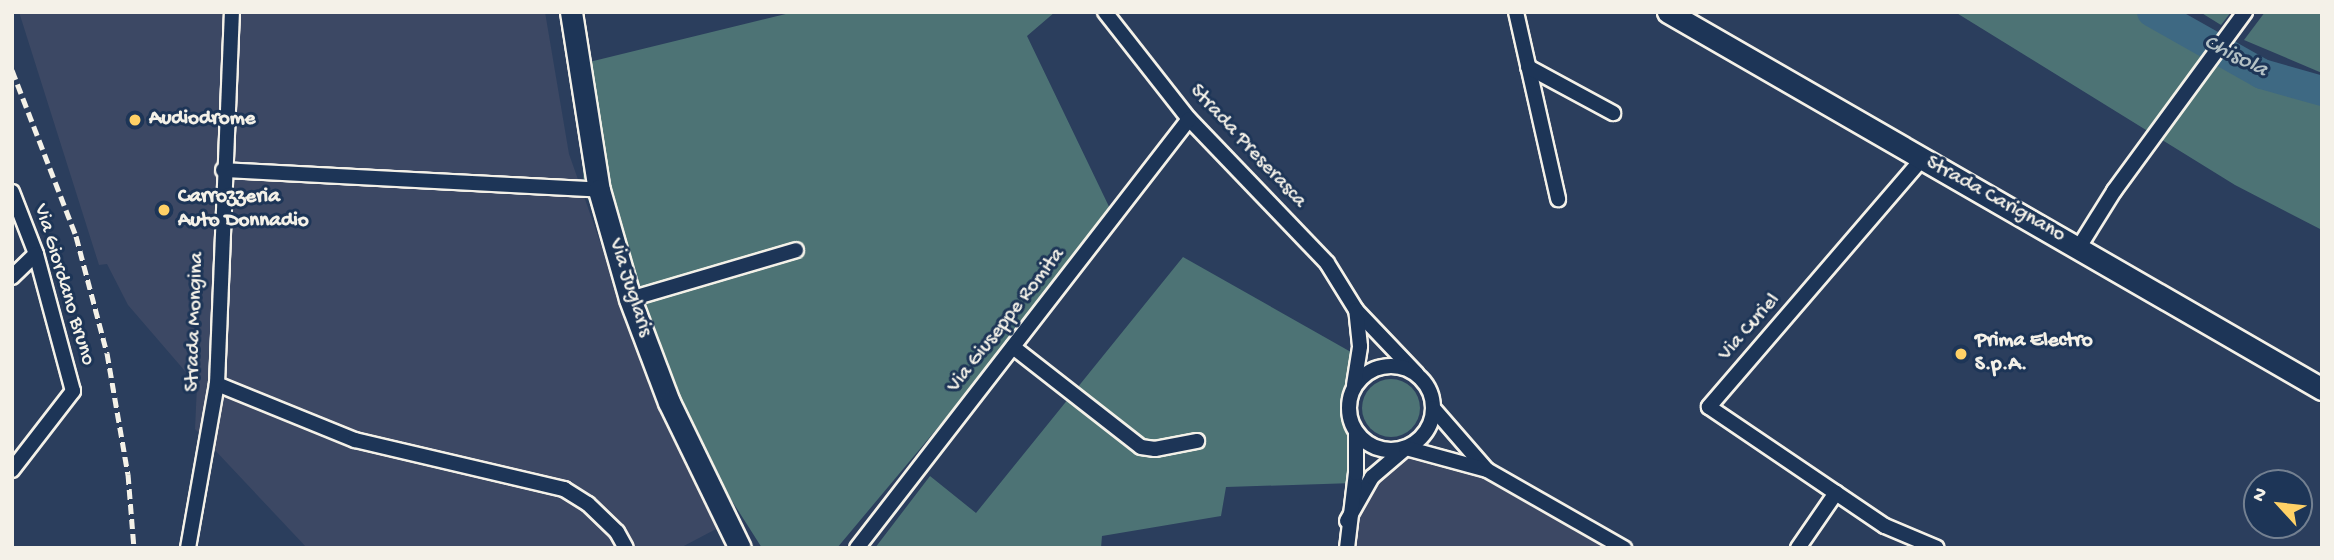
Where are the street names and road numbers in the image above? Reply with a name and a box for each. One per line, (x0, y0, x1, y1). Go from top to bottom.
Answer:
street label: Strada Preserasca (1183, 80, 1311, 214)
street label: Strada Carignano (1921, 151, 2069, 249)
street label: Via Giordano Bruno (26, 201, 100, 369)
street label: Via Juglaris (601, 236, 657, 340)
street label: Via Giuseppe Romita (943, 243, 1071, 399)
street label: Strada Mongina (181, 252, 211, 392)
street label: Via Curiel (1714, 289, 1786, 367)

